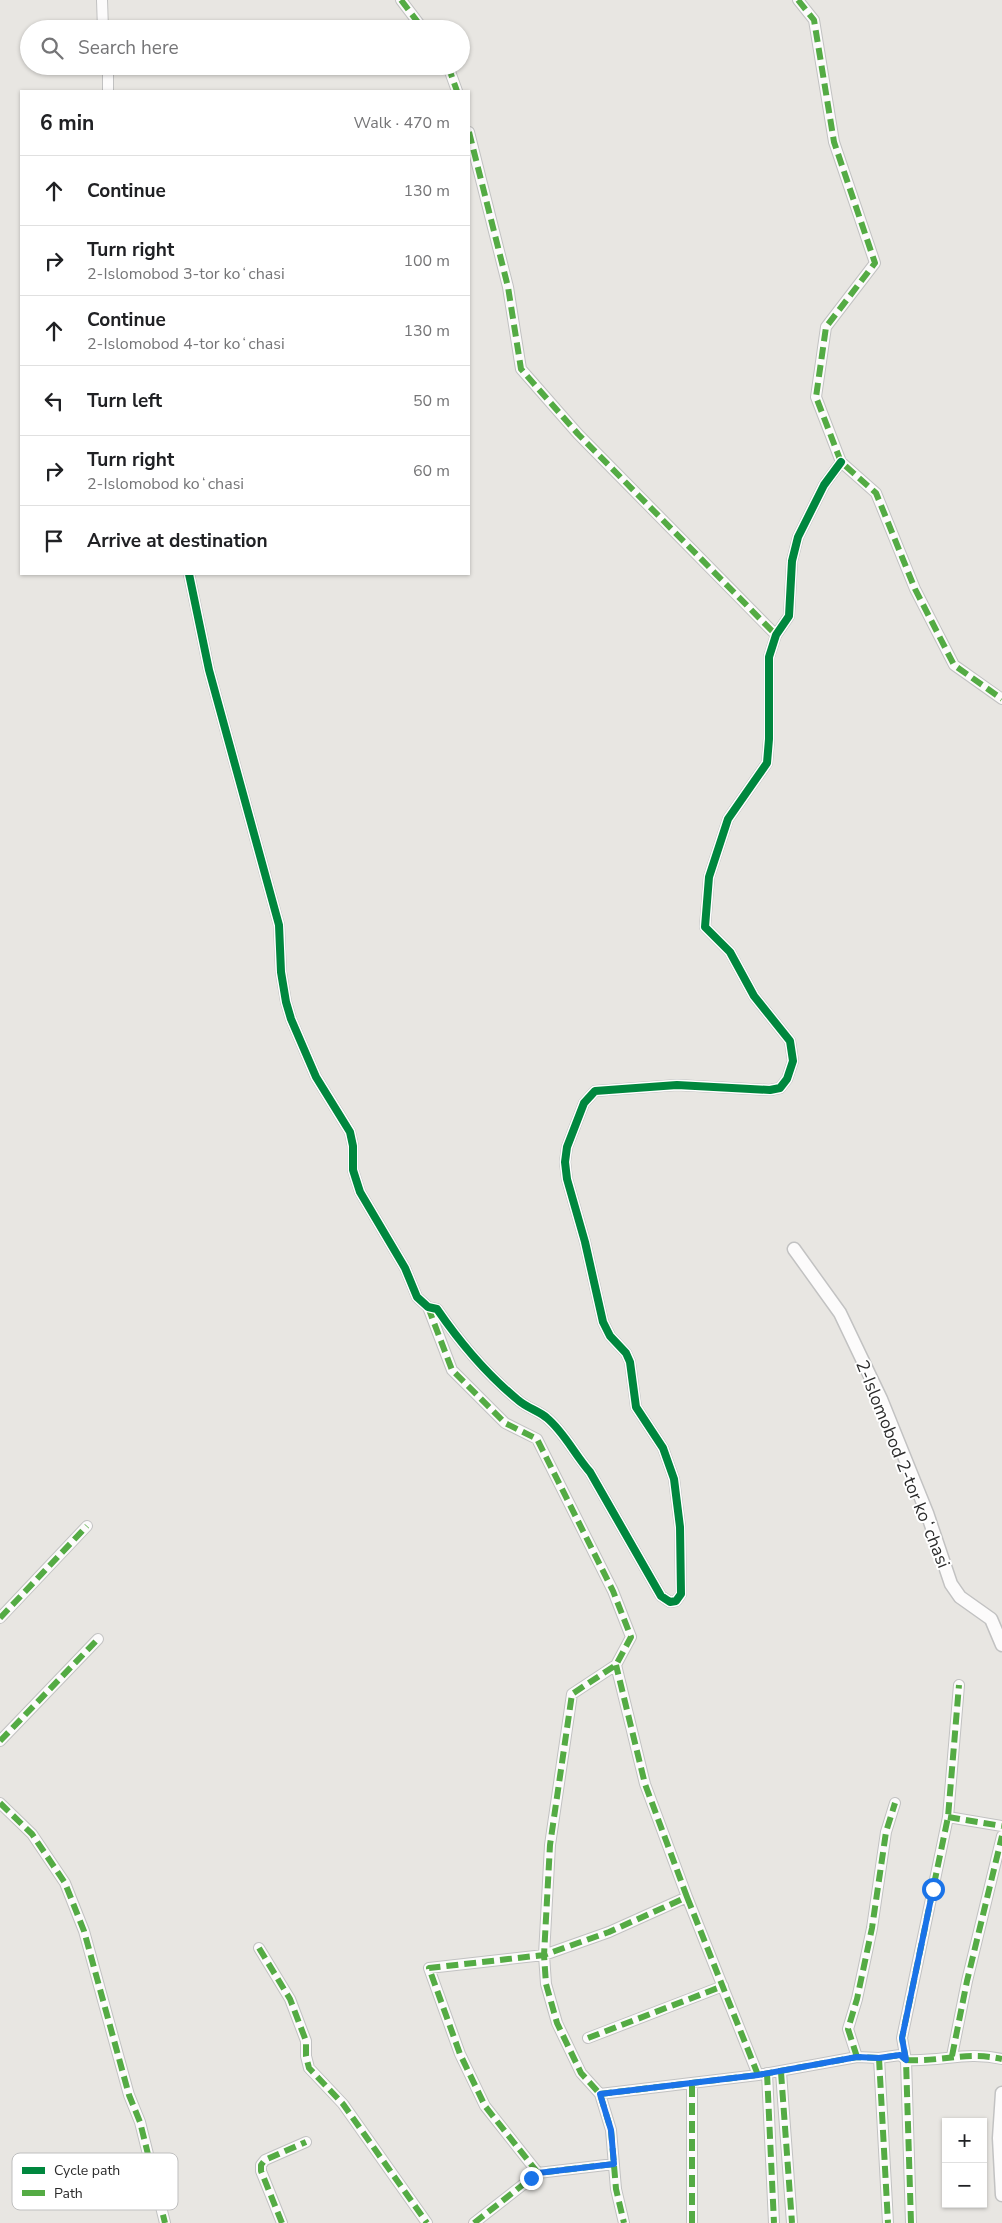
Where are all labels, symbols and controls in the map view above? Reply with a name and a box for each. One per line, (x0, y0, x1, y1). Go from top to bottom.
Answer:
search box (20, 20, 470, 75)
icon: search (38, 34, 66, 62)
text: Search here (78, 35, 179, 61)
text: 6 min (40, 109, 94, 137)
text: Walk · 470 m (354, 112, 450, 134)
icon: ahead (40, 177, 68, 205)
text: Continue (87, 178, 166, 204)
text: 130 m (403, 180, 450, 202)
text: Turn right (87, 237, 174, 263)
icon: right (40, 247, 68, 275)
text: 100 m (403, 250, 450, 272)
text: 2-Islomobod 3-tor koʻchasi (87, 263, 285, 285)
text: Continue (87, 307, 166, 333)
icon: ahead (40, 317, 68, 345)
text: 130 m (403, 320, 450, 342)
text: 2-Islomobod 4-tor koʻchasi (87, 333, 285, 355)
icon: left (40, 387, 68, 415)
text: Turn left (87, 388, 162, 414)
text: 50 m (413, 390, 450, 412)
text: Turn right (87, 447, 174, 473)
icon: right (40, 457, 68, 485)
text: 60 m (413, 460, 450, 482)
text: 2-Islomobod koʻchasi (87, 473, 244, 495)
icon: arrive (40, 527, 68, 555)
text: Arrive at destination (87, 528, 268, 554)
street label: 2-Islomobod 2-tor koʻchasi (850, 1356, 956, 1572)
route start (922, 1878, 945, 1901)
map controls (942, 2118, 987, 2208)
button: + (942, 2118, 987, 2163)
legend (12, 2153, 178, 2210)
text: Cycle path (54, 2161, 120, 2180)
button: − (942, 2163, 987, 2208)
route end (520, 2167, 543, 2190)
text: Path (54, 2184, 83, 2203)

